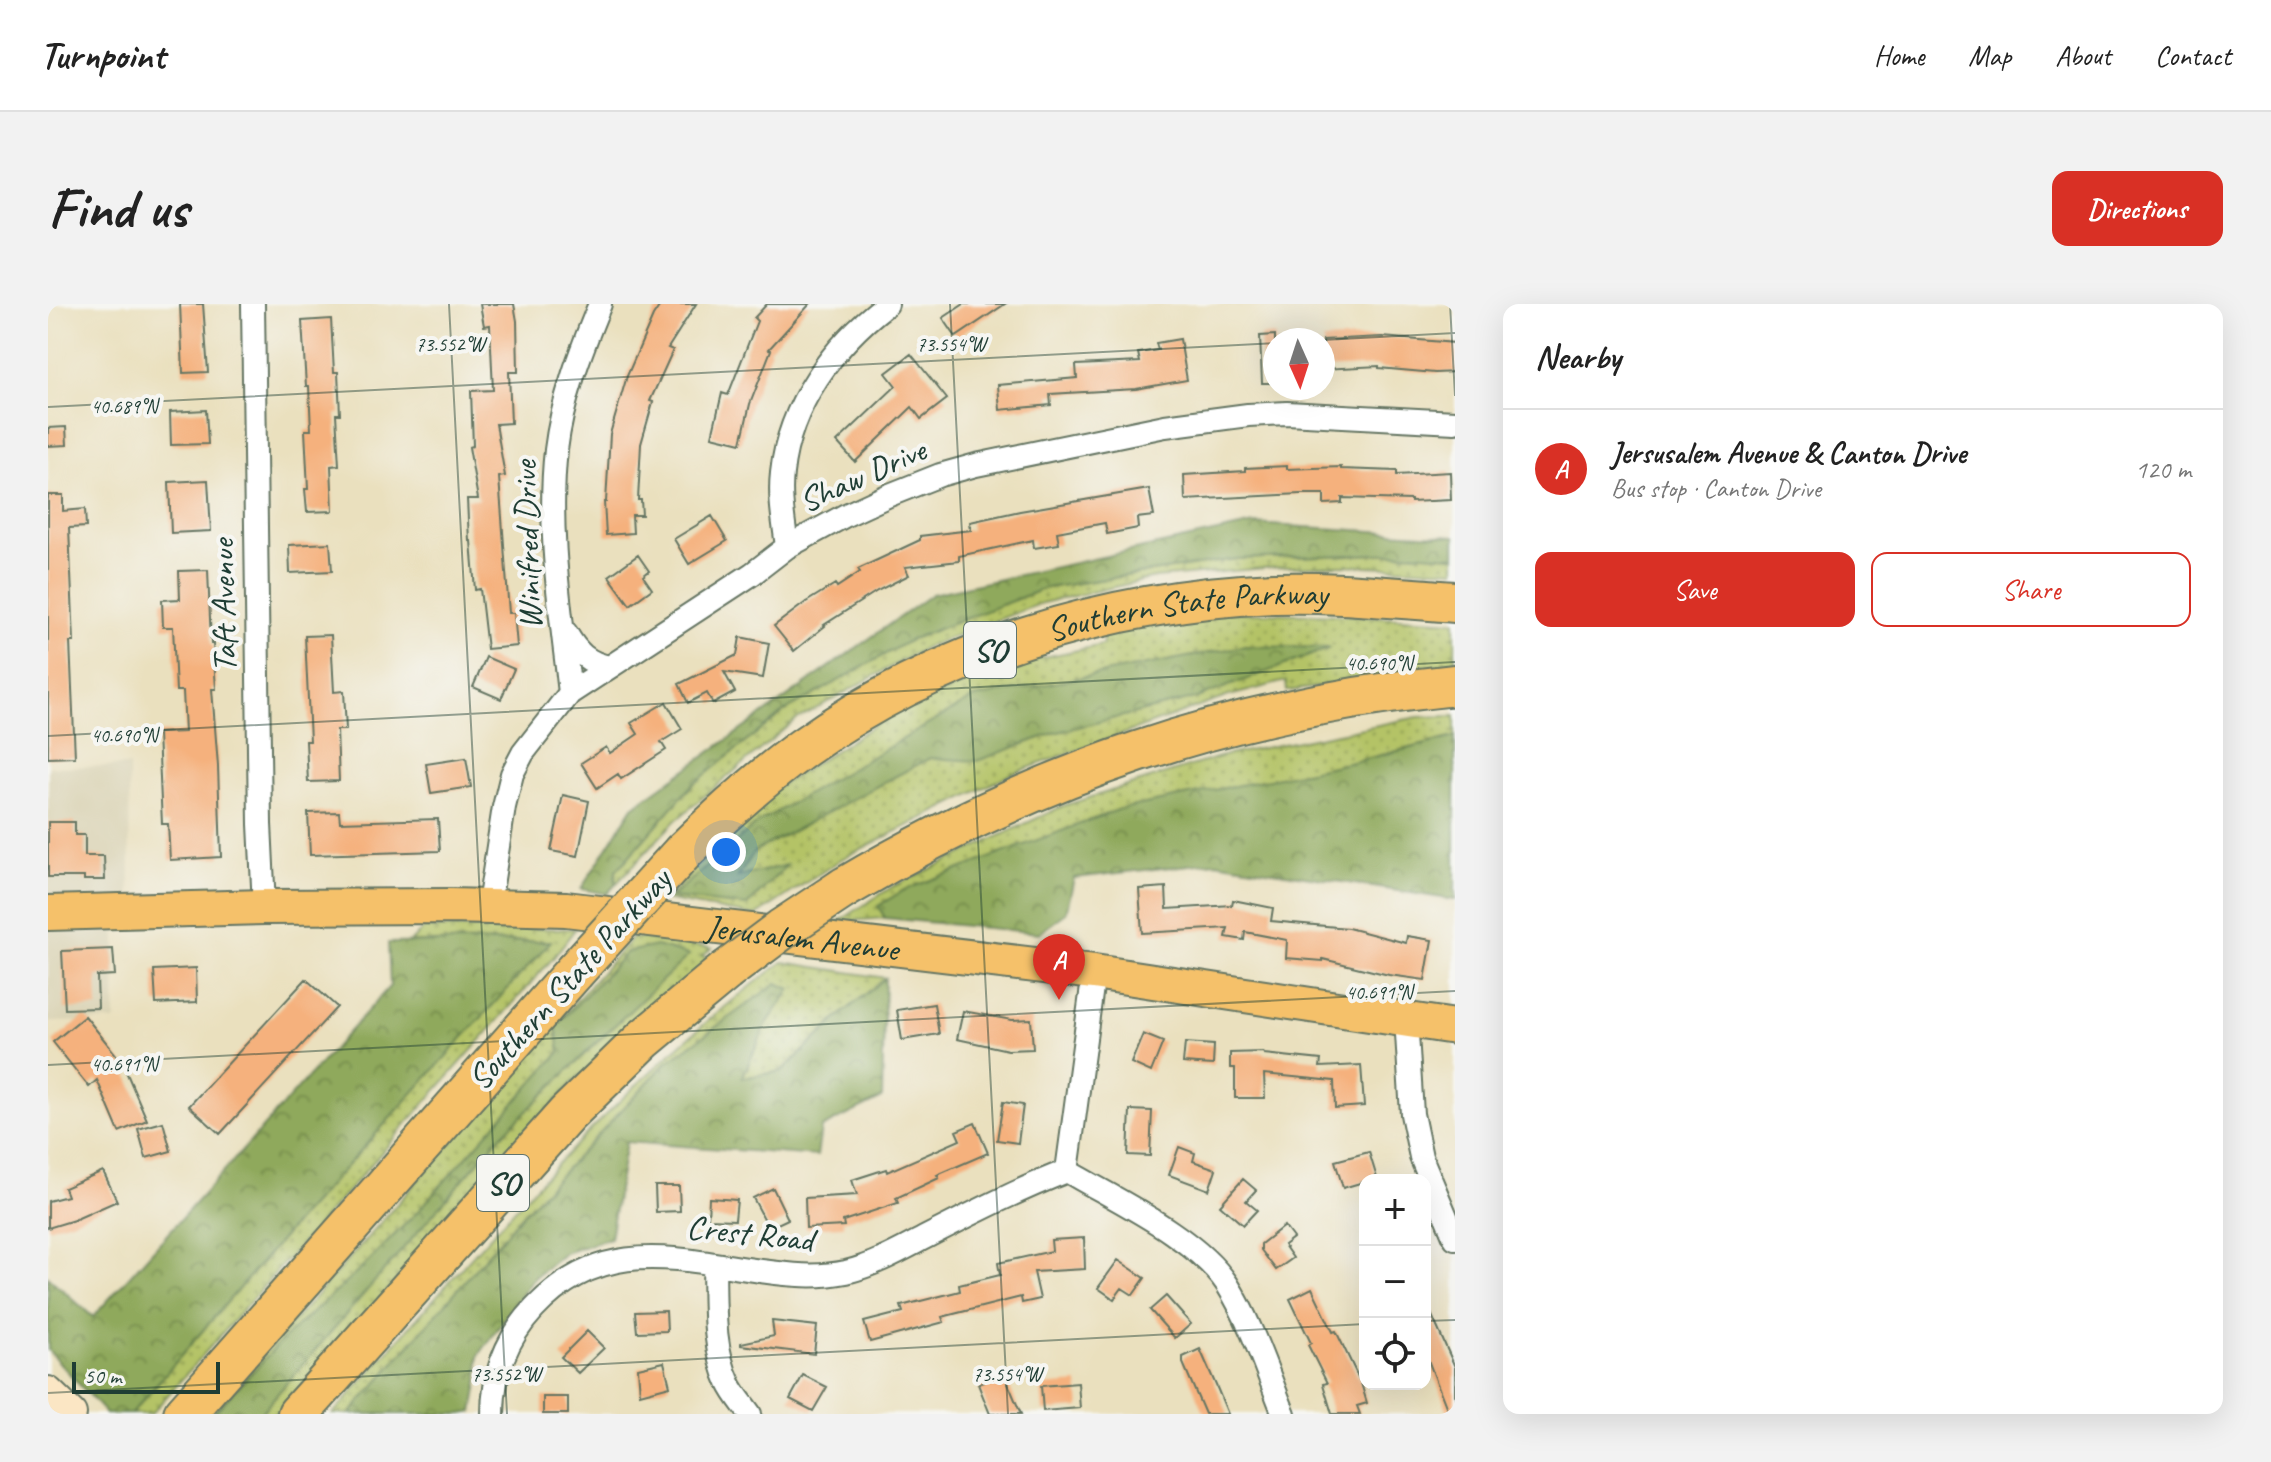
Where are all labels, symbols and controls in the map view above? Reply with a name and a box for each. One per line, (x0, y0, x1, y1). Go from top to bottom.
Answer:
text: Turnpoint (40, 32, 165, 79)
text: Home (1874, 38, 1924, 73)
text: Map (1968, 38, 2011, 73)
text: About (2055, 38, 2111, 73)
text: Contact (2155, 38, 2231, 73)
button: Directions (2052, 171, 2223, 246)
text: Find us (48, 173, 188, 244)
north arrow (1263, 328, 1335, 400)
text: 73.552°W (415, 332, 488, 357)
text: 73.554°W (916, 332, 989, 357)
text: Nearby (1535, 335, 1621, 378)
text: 40.689°N (91, 394, 160, 419)
street label: Shaw Drive (792, 427, 934, 522)
text: Jersusalem Avenue & Canton Drive (1611, 434, 1966, 472)
text: A (1554, 453, 1568, 486)
text: 120 m (2135, 453, 2191, 486)
street label: Winifred Drive (502, 458, 551, 630)
text: Bus stop · Canton Drive (1611, 472, 1821, 505)
street label: Taft Avenue (200, 536, 246, 673)
button: Save (1535, 552, 1855, 627)
button: Share (1871, 552, 2191, 627)
street label: Southern State Parkway (1042, 571, 1331, 651)
road number: SO (964, 622, 1016, 678)
text: 40.690°N (1346, 651, 1415, 676)
text: 40.690°N (91, 723, 160, 748)
your location (706, 832, 746, 872)
street label: Southern State Parkway (458, 857, 682, 1099)
street label: Jerusalem Avenue (701, 904, 904, 970)
pin: A (1033, 934, 1085, 1000)
text: 40.691°N (1346, 980, 1415, 1005)
text: 40.691°N (91, 1052, 160, 1077)
road number: SO (477, 1155, 529, 1211)
map controls (1359, 1174, 1431, 1390)
button: + (1359, 1174, 1431, 1246)
street label: Crest Road (685, 1205, 820, 1261)
button: − (1359, 1246, 1431, 1318)
button: locate (1359, 1318, 1431, 1390)
scale bar (72, 1358, 220, 1394)
text: 50 m (84, 1362, 121, 1390)
text: 73.552°W (471, 1362, 544, 1387)
text: 73.554°W (972, 1362, 1045, 1387)

